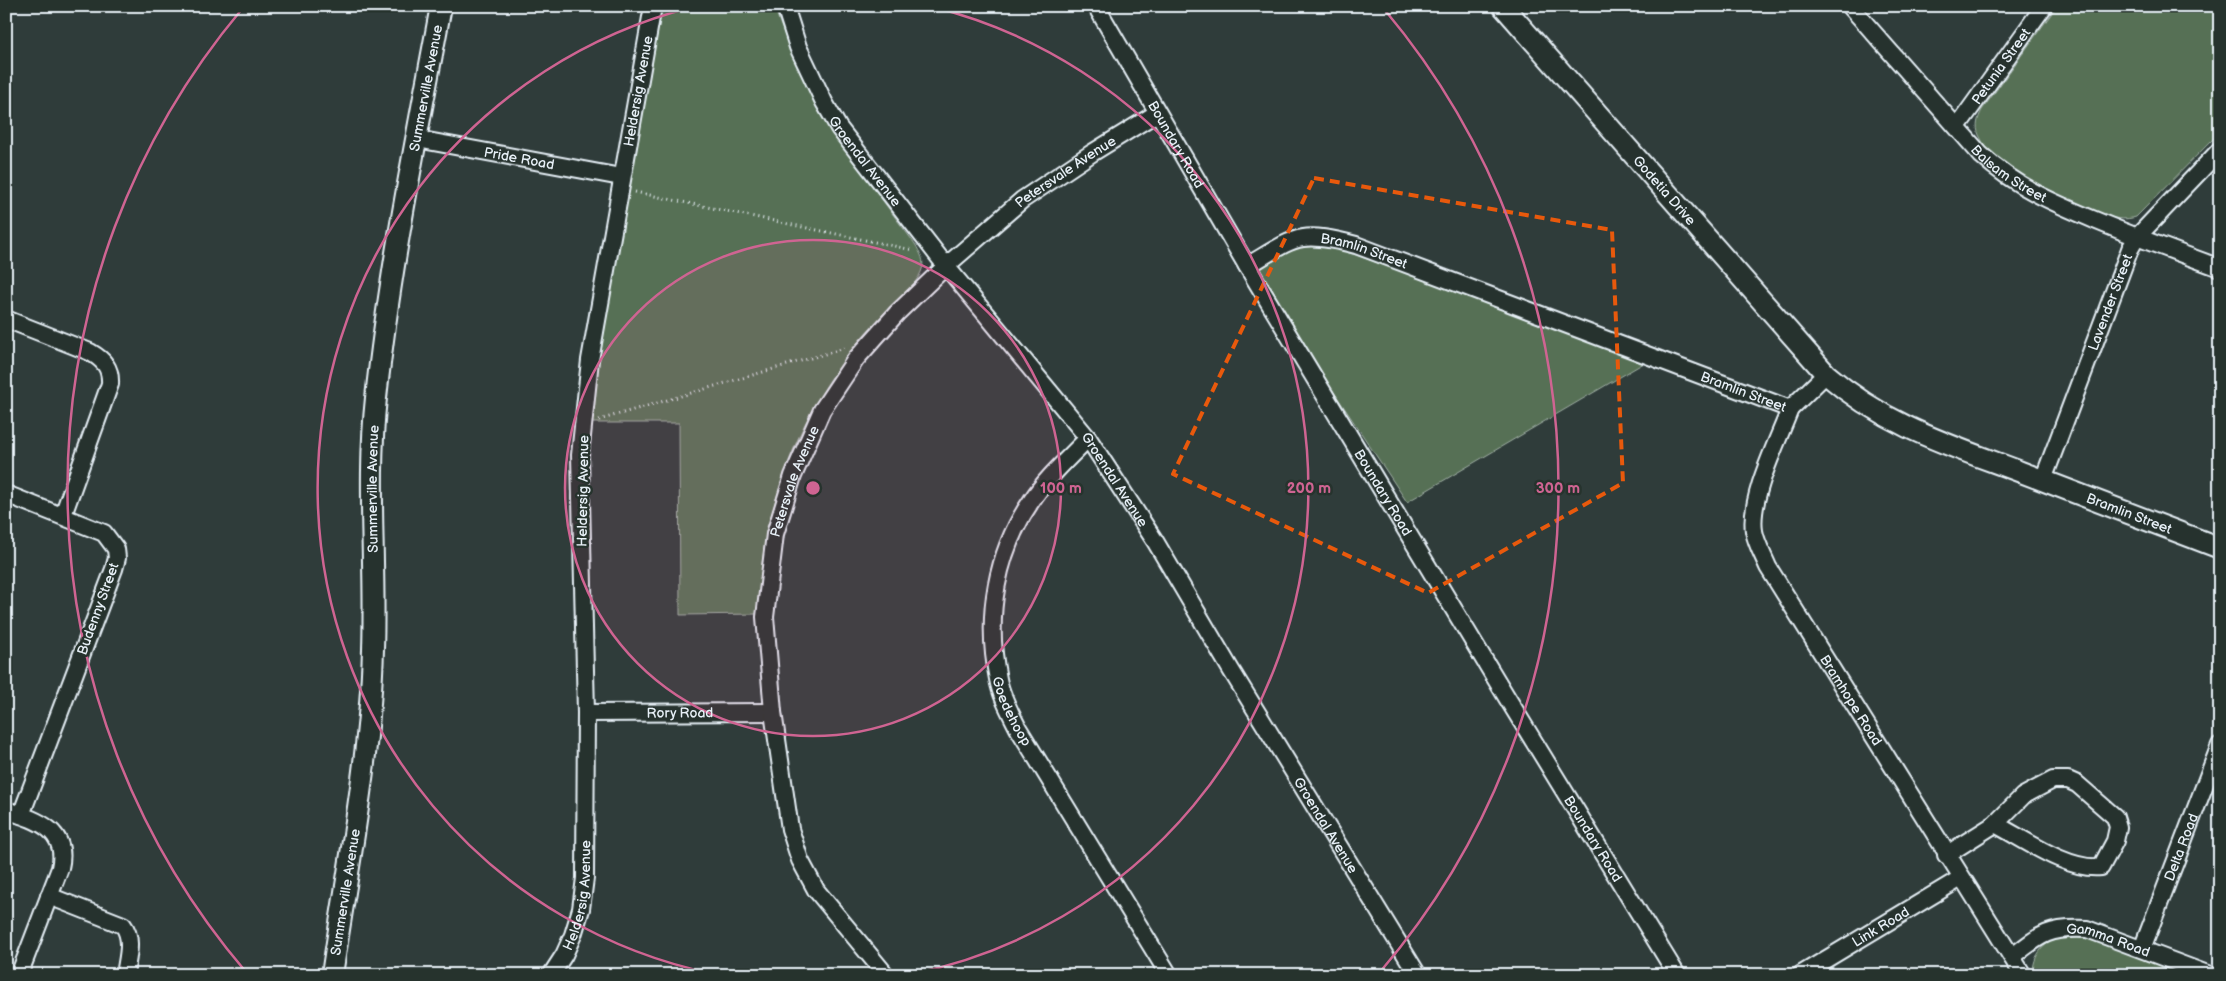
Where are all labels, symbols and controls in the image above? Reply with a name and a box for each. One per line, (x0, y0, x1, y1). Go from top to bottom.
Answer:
street label: Summerville Avenue (406, 23, 446, 153)
street label: Petunia Street (1968, 24, 2034, 108)
street label: Heldersig Avenue (620, 34, 656, 148)
street label: Boundary Road (1144, 98, 1208, 191)
street label: Groendal Avenue (825, 113, 905, 210)
street label: Petersvale Avenue (1011, 132, 1119, 211)
street label: Balsam Street (1967, 141, 2050, 206)
street label: Pride Road (483, 143, 556, 173)
street label: Godetia Drive (1630, 152, 1700, 228)
street label: Bramlin Street (1320, 229, 1411, 272)
street label: Lavender Street (2084, 251, 2136, 353)
street label: Bramlin Street (1698, 368, 1789, 416)
street label: Petersvale Avenue (766, 423, 823, 539)
street label: Summerville Avenue (363, 424, 382, 553)
street label: Groendal Avenue (1078, 429, 1152, 530)
street label: Heldersig Avenue (574, 435, 592, 547)
street label: Boundary Road (1351, 446, 1416, 539)
centre of rings (804, 479, 822, 497)
text: 100 m (1040, 479, 1082, 498)
text: 200 m (1287, 479, 1331, 498)
text: 300 m (1536, 479, 1580, 498)
street label: Bramlin Street (2084, 489, 2175, 538)
street label: Budenny Street (73, 560, 123, 657)
street label: Bramhope Road (1816, 652, 1886, 749)
street label: Goedehoop (989, 675, 1035, 749)
street label: Rory Road (647, 704, 713, 721)
street label: Groendal Avenue (1290, 774, 1362, 876)
street label: Boundary Road (1561, 793, 1626, 885)
street label: Delta Road (2160, 811, 2202, 883)
street label: Summerville Avenue (327, 827, 363, 957)
street label: Heldersig Avenue (559, 840, 594, 953)
street label: Link Road (1849, 903, 1912, 950)
street label: Gamma Road (2066, 920, 2152, 960)

